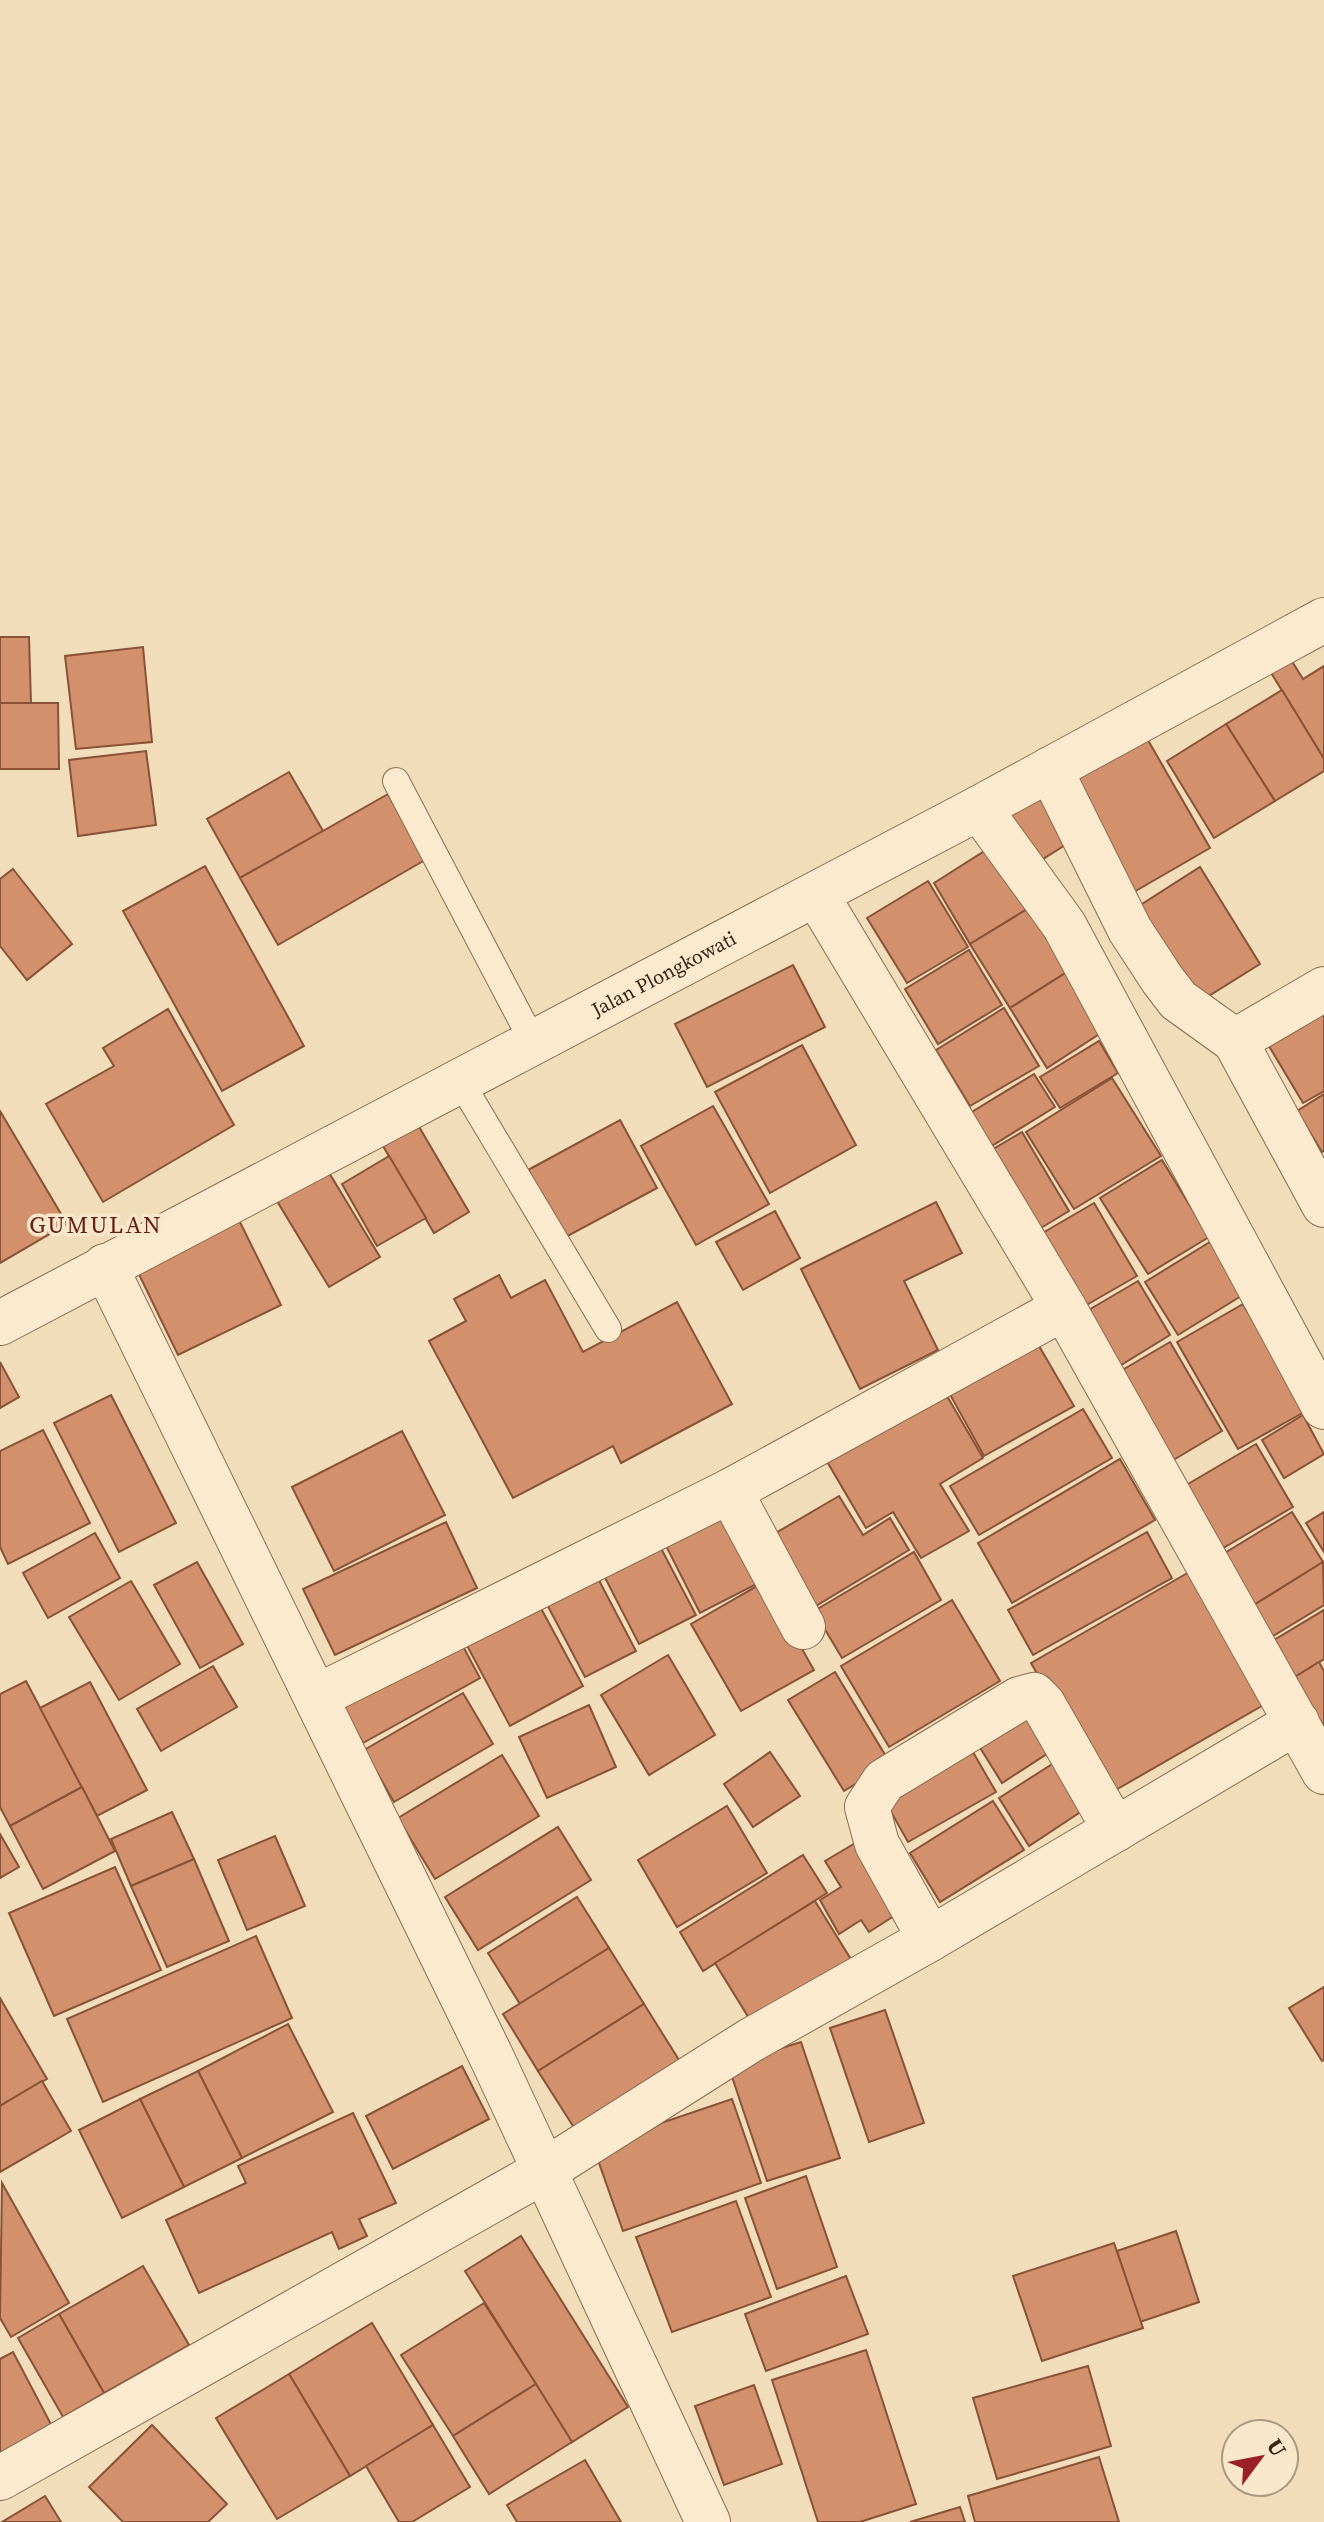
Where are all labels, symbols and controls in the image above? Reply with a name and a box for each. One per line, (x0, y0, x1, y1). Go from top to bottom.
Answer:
street label: Jalan Plongkowati (586, 924, 741, 1024)
district label: GUMULAN (29, 1208, 163, 1241)
north arrow (1220, 2418, 1300, 2498)
text: U (1260, 2433, 1294, 2462)

